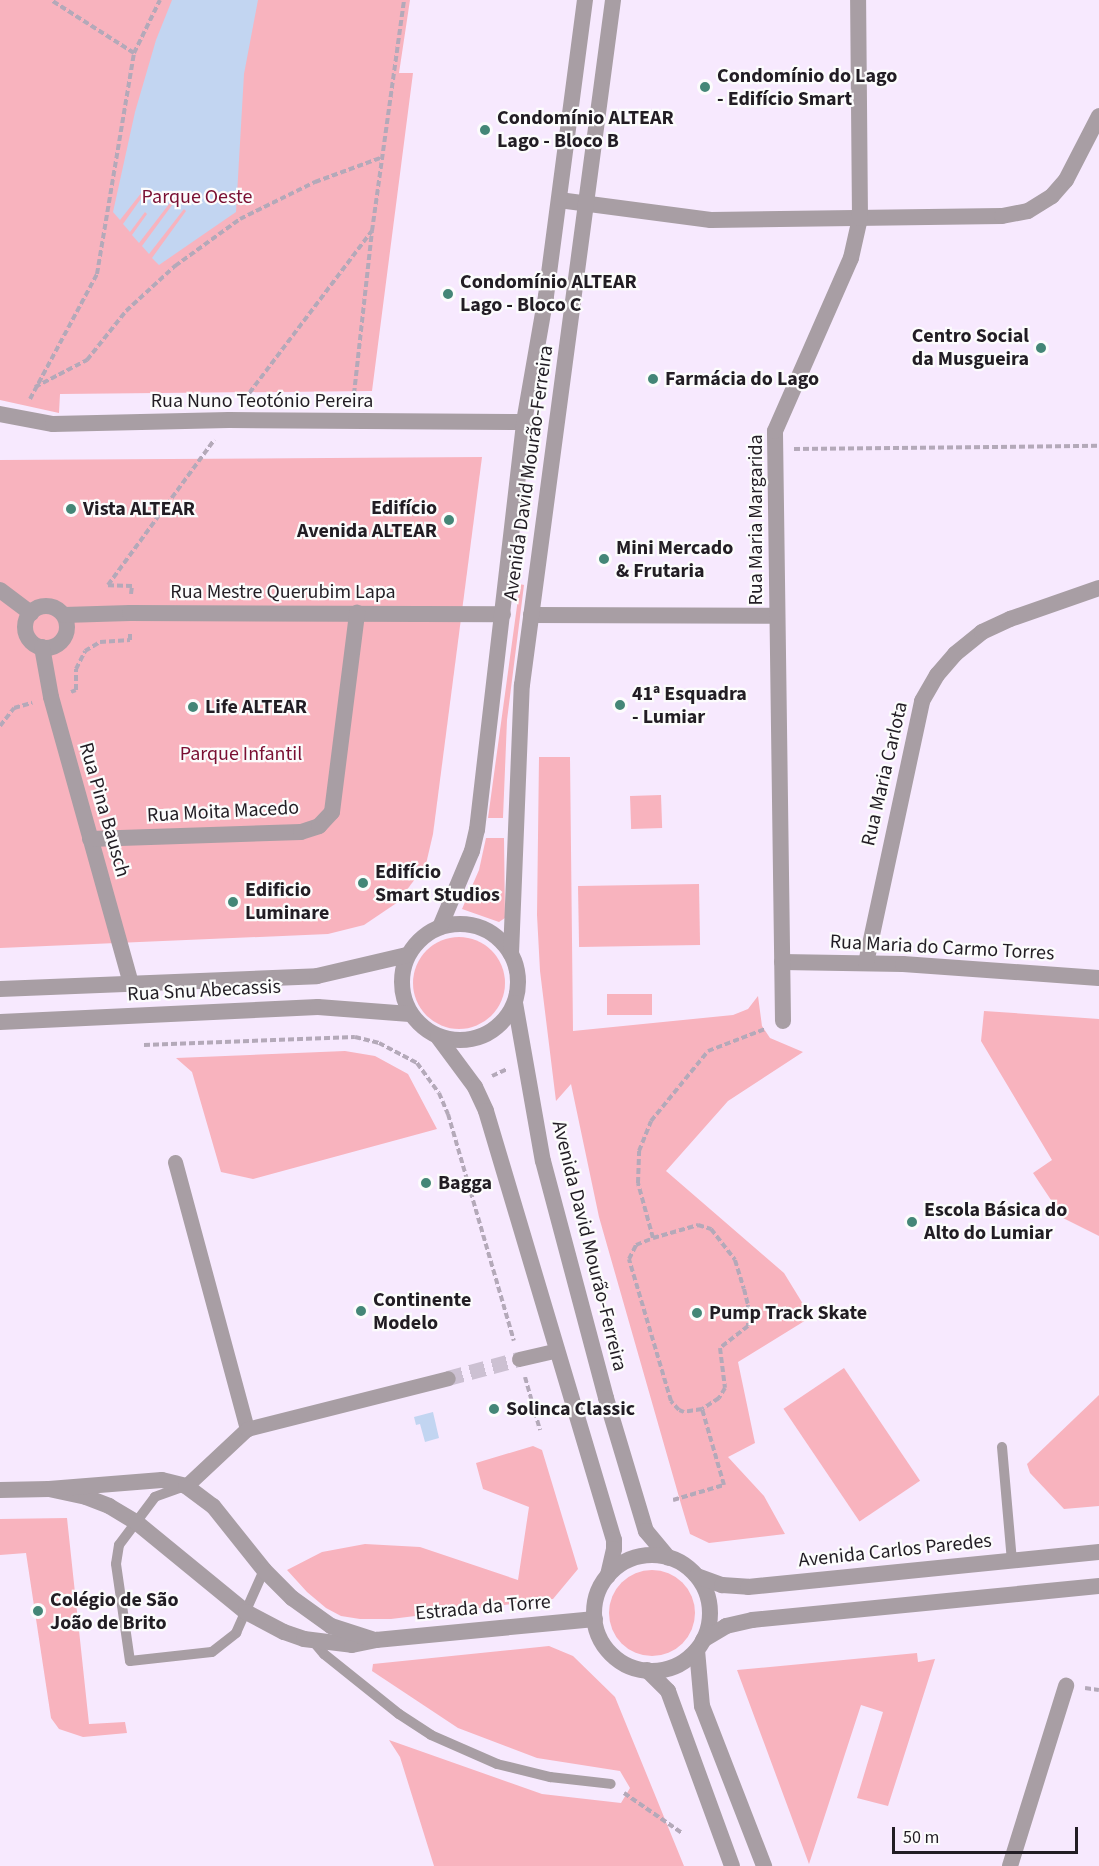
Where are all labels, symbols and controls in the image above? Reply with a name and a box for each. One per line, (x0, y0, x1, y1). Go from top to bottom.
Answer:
place label: Condomínio do Lago - Edifício Smart (717, 64, 897, 111)
marker: Condomínio do Lago - Edifício Smart (698, 80, 712, 94)
place label: Condomínio ALTEAR Lago - Bloco B (497, 106, 674, 153)
marker: Condomínio ALTEAR Lago - Bloco B (478, 123, 492, 137)
park label: Parque Oeste (142, 185, 252, 209)
place label: Condomínio ALTEAR Lago - Bloco C (460, 270, 637, 317)
marker: Condomínio ALTEAR Lago - Bloco C (441, 287, 455, 301)
place label: Centro Social da Musgueira (912, 324, 1029, 371)
marker: Centro Social da Musgueira (1034, 341, 1048, 355)
street label: Avenida David Mourão-Ferreira (499, 344, 559, 602)
place label: Farmácia do Lago (665, 367, 819, 391)
marker: Farmácia do Lago (646, 372, 660, 386)
street label: Rua Nuno Teotónio Pereira (151, 389, 373, 413)
street label: Rua Maria Margarida (744, 434, 768, 606)
place label: Edifício Avenida ALTEAR (297, 496, 437, 543)
place label: Vista ALTEAR (83, 497, 195, 521)
marker: Vista ALTEAR (64, 502, 78, 516)
marker: Edifício Avenida ALTEAR (442, 513, 456, 527)
place label: Mini Mercado & Frutaria (616, 536, 733, 583)
marker: Mini Mercado & Frutaria (597, 552, 611, 566)
street label: Rua Mestre Querubim Lapa (170, 580, 396, 604)
place label: 41ª Esquadra - Lumiar (632, 682, 747, 729)
place label: Life ALTEAR (205, 695, 307, 719)
marker: 41ª Esquadra - Lumiar (613, 698, 627, 712)
marker: Life ALTEAR (186, 700, 200, 714)
street label: Rua Maria Carlota (857, 700, 913, 848)
street label: Rua Pina Bausch (73, 740, 135, 880)
park label: Parque Infantil (180, 742, 302, 766)
street label: Rua Moita Macedo (146, 796, 300, 828)
place label: Edifício Smart Studios (375, 860, 500, 907)
marker: Edifício Smart Studios (356, 876, 370, 890)
place label: Edificio Luminare (245, 879, 329, 926)
marker: Edificio Luminare (226, 895, 240, 909)
street label: Rua Maria do Carmo Torres (829, 930, 1055, 966)
street label: Rua Snu Abecassis (127, 975, 281, 1007)
street label: Avenida David Mourão-Ferreira (546, 1118, 632, 1374)
place label: Bagga (438, 1171, 492, 1195)
marker: Bagga (419, 1176, 433, 1190)
place label: Escola Básica do Alto do Lumiar (924, 1198, 1067, 1245)
marker: Escola Básica do Alto do Lumiar (905, 1215, 919, 1229)
place label: Continente Modelo (373, 1288, 471, 1335)
place label: Pump Track Skate (709, 1301, 867, 1325)
marker: Continente Modelo (354, 1304, 368, 1318)
marker: Pump Track Skate (690, 1306, 704, 1320)
place label: Solinca Classic (506, 1397, 635, 1421)
marker: Solinca Classic (487, 1402, 501, 1416)
street label: Avenida Carlos Paredes (797, 1529, 993, 1573)
place label: Colégio de São João de Brito (50, 1588, 178, 1635)
street label: Estrada da Torre (414, 1590, 552, 1626)
marker: Colégio de São João de Brito (31, 1604, 45, 1618)
scale bar (895, 1815, 1081, 1853)
text: 50 m (903, 1825, 939, 1850)

